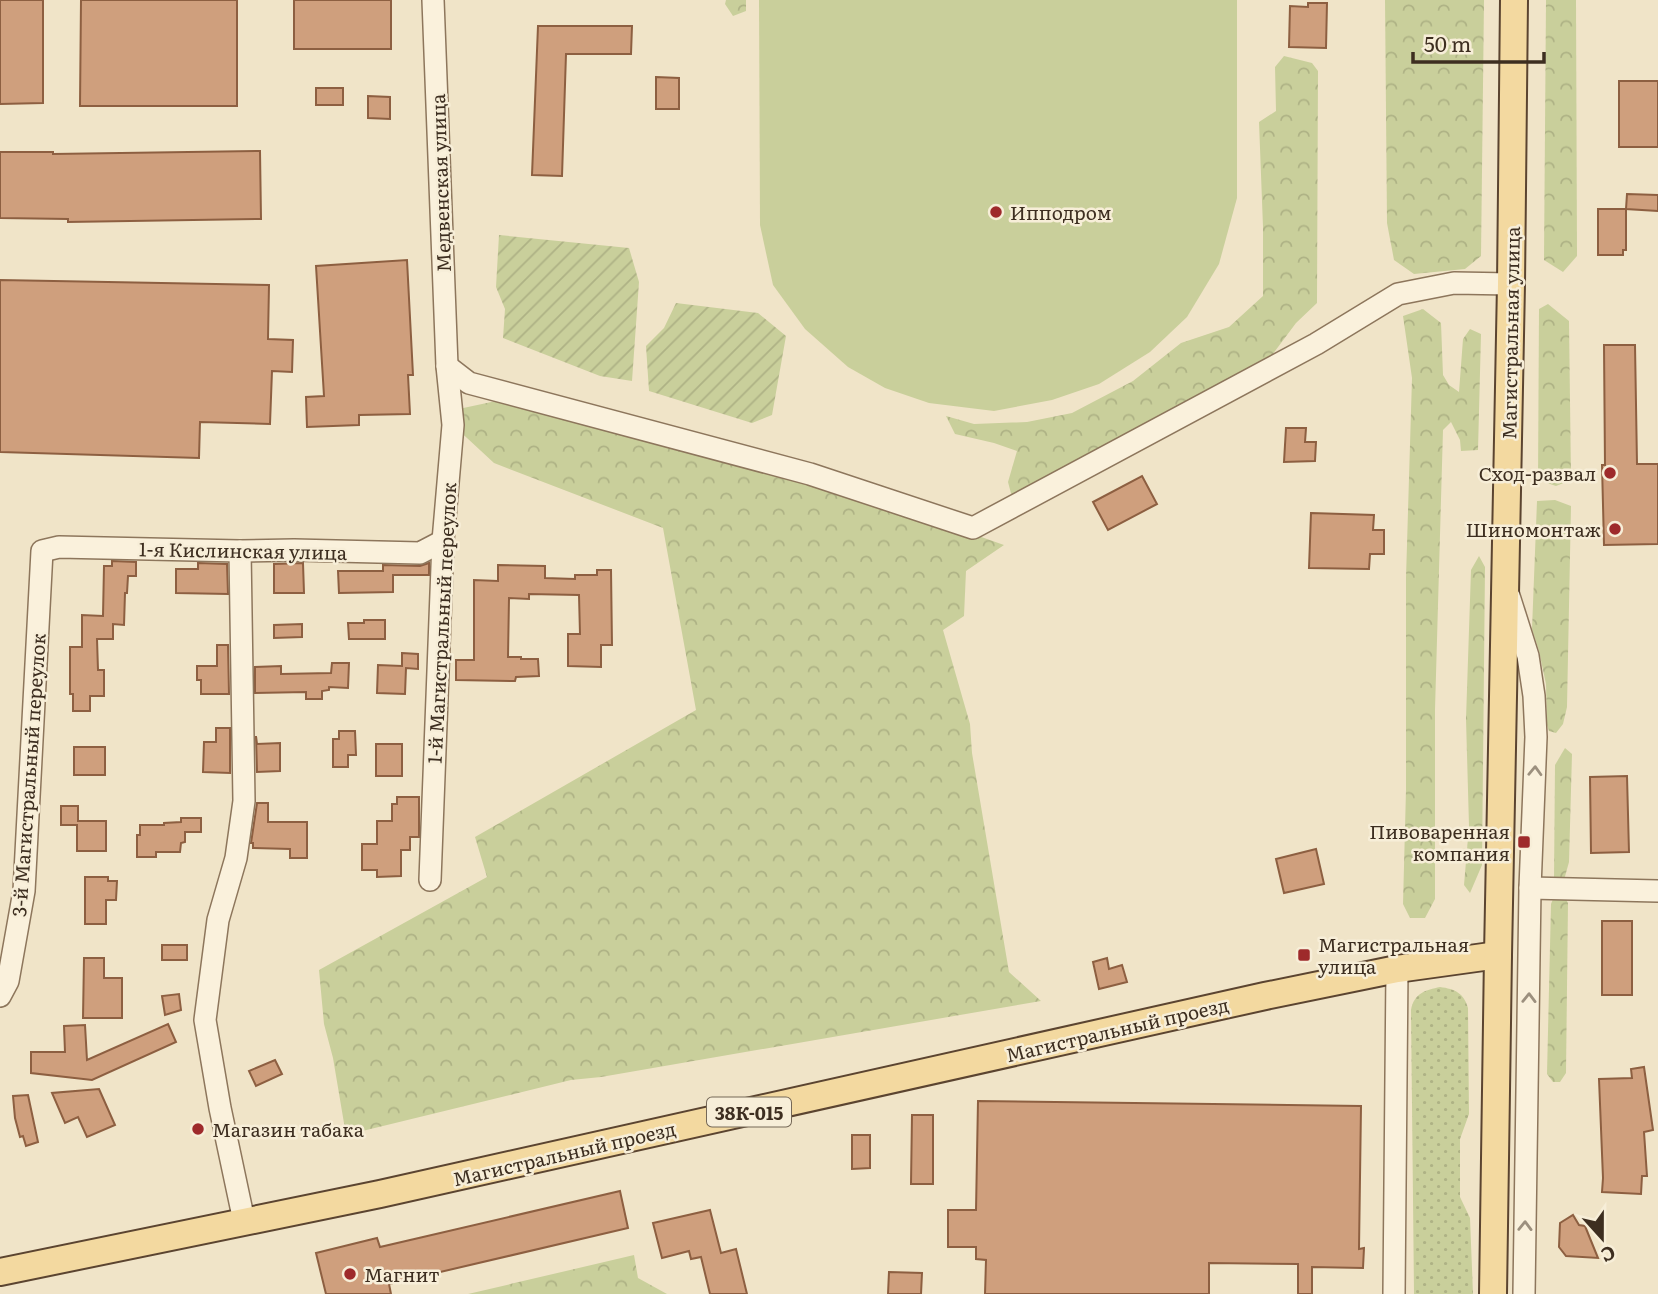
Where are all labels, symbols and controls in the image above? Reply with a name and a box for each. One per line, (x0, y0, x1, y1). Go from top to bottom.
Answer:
scale bar (1413, 21, 1544, 65)
text: 50 m (1424, 27, 1471, 58)
street label: Медвенская улица (423, 93, 457, 273)
place label: Ипподром (1010, 198, 1111, 226)
marker: Ипподром (988, 204, 1004, 220)
street label: Магистральная улица (1494, 225, 1526, 440)
place label: Сход-развал (1479, 459, 1596, 487)
marker: Сход-развал (1602, 465, 1618, 481)
street label: 1-й Магистральный переулок (420, 481, 462, 764)
place label: Шиномонтаж (1466, 515, 1601, 543)
marker: Шиномонтаж (1607, 521, 1623, 537)
street label: 1-я Кислинская улица (139, 534, 348, 566)
street label: 3-й Магистральный переулок (4, 631, 52, 918)
one-way arrow (1527, 765, 1542, 776)
place label: Пивоваренная компания (1369, 817, 1510, 867)
marker: Пивоваренная компания (1516, 834, 1532, 850)
place label: Магистральная улица (1318, 930, 1469, 980)
marker: Магистральная улица (1296, 947, 1312, 963)
street label: Магистральный проезд (1003, 990, 1231, 1068)
one-way arrow (1521, 993, 1537, 1003)
road number: 38К-015 (707, 1098, 791, 1126)
street label: Магистральный проезд (450, 1114, 678, 1192)
place label: Магазин табака (212, 1115, 365, 1143)
marker: Магазин табака (190, 1121, 206, 1137)
north arrow (1567, 1203, 1637, 1273)
one-way arrow (1518, 1220, 1533, 1231)
text: С (1597, 1239, 1620, 1270)
place label: Магнит (364, 1260, 440, 1288)
marker: Магнит (342, 1266, 358, 1282)

